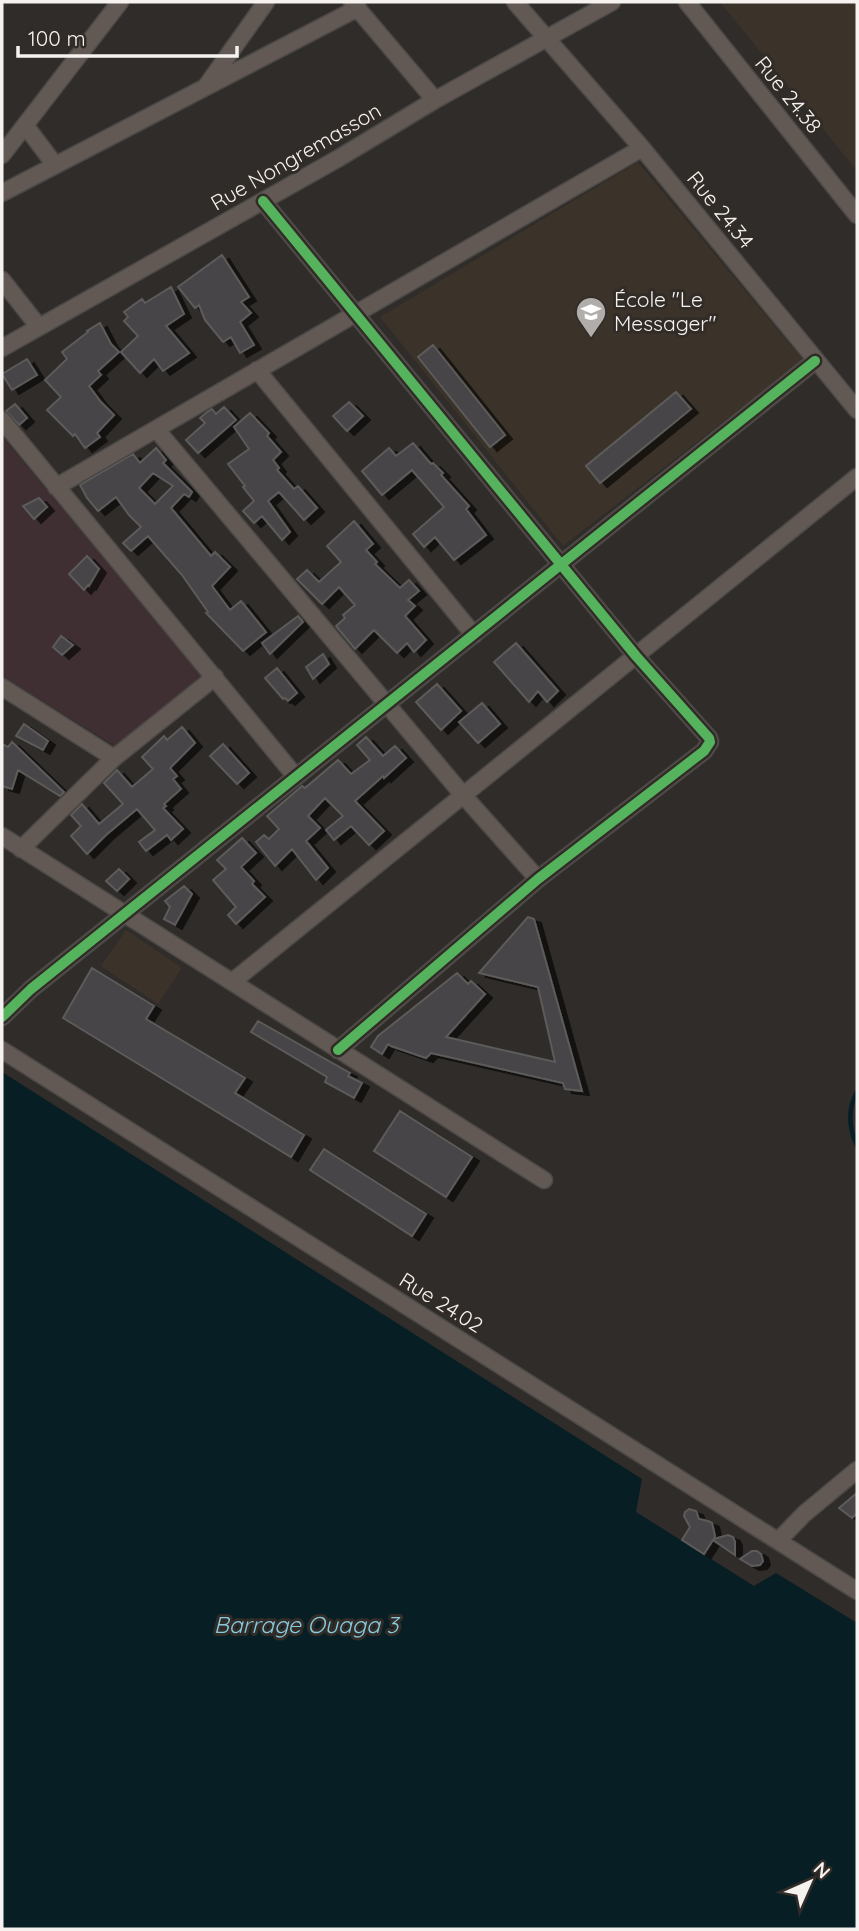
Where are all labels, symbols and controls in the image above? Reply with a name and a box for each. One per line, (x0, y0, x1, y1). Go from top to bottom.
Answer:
scale bar (18, 14, 236, 58)
text: 100 m (28, 25, 86, 51)
street label: Rue 24.38 (750, 50, 828, 138)
street label: Rue Nongremasson (206, 97, 385, 216)
street label: Rue 24.34 (682, 166, 760, 253)
place label: École "Le Messager" (614, 286, 717, 336)
school or university icon: École "Le Messager" (574, 295, 608, 339)
street label: Rue 24.02 (395, 1266, 488, 1338)
water label: Barrage Ouaga 3 (214, 1610, 401, 1639)
north arrow (775, 1847, 845, 1917)
text: N (809, 1857, 835, 1883)

